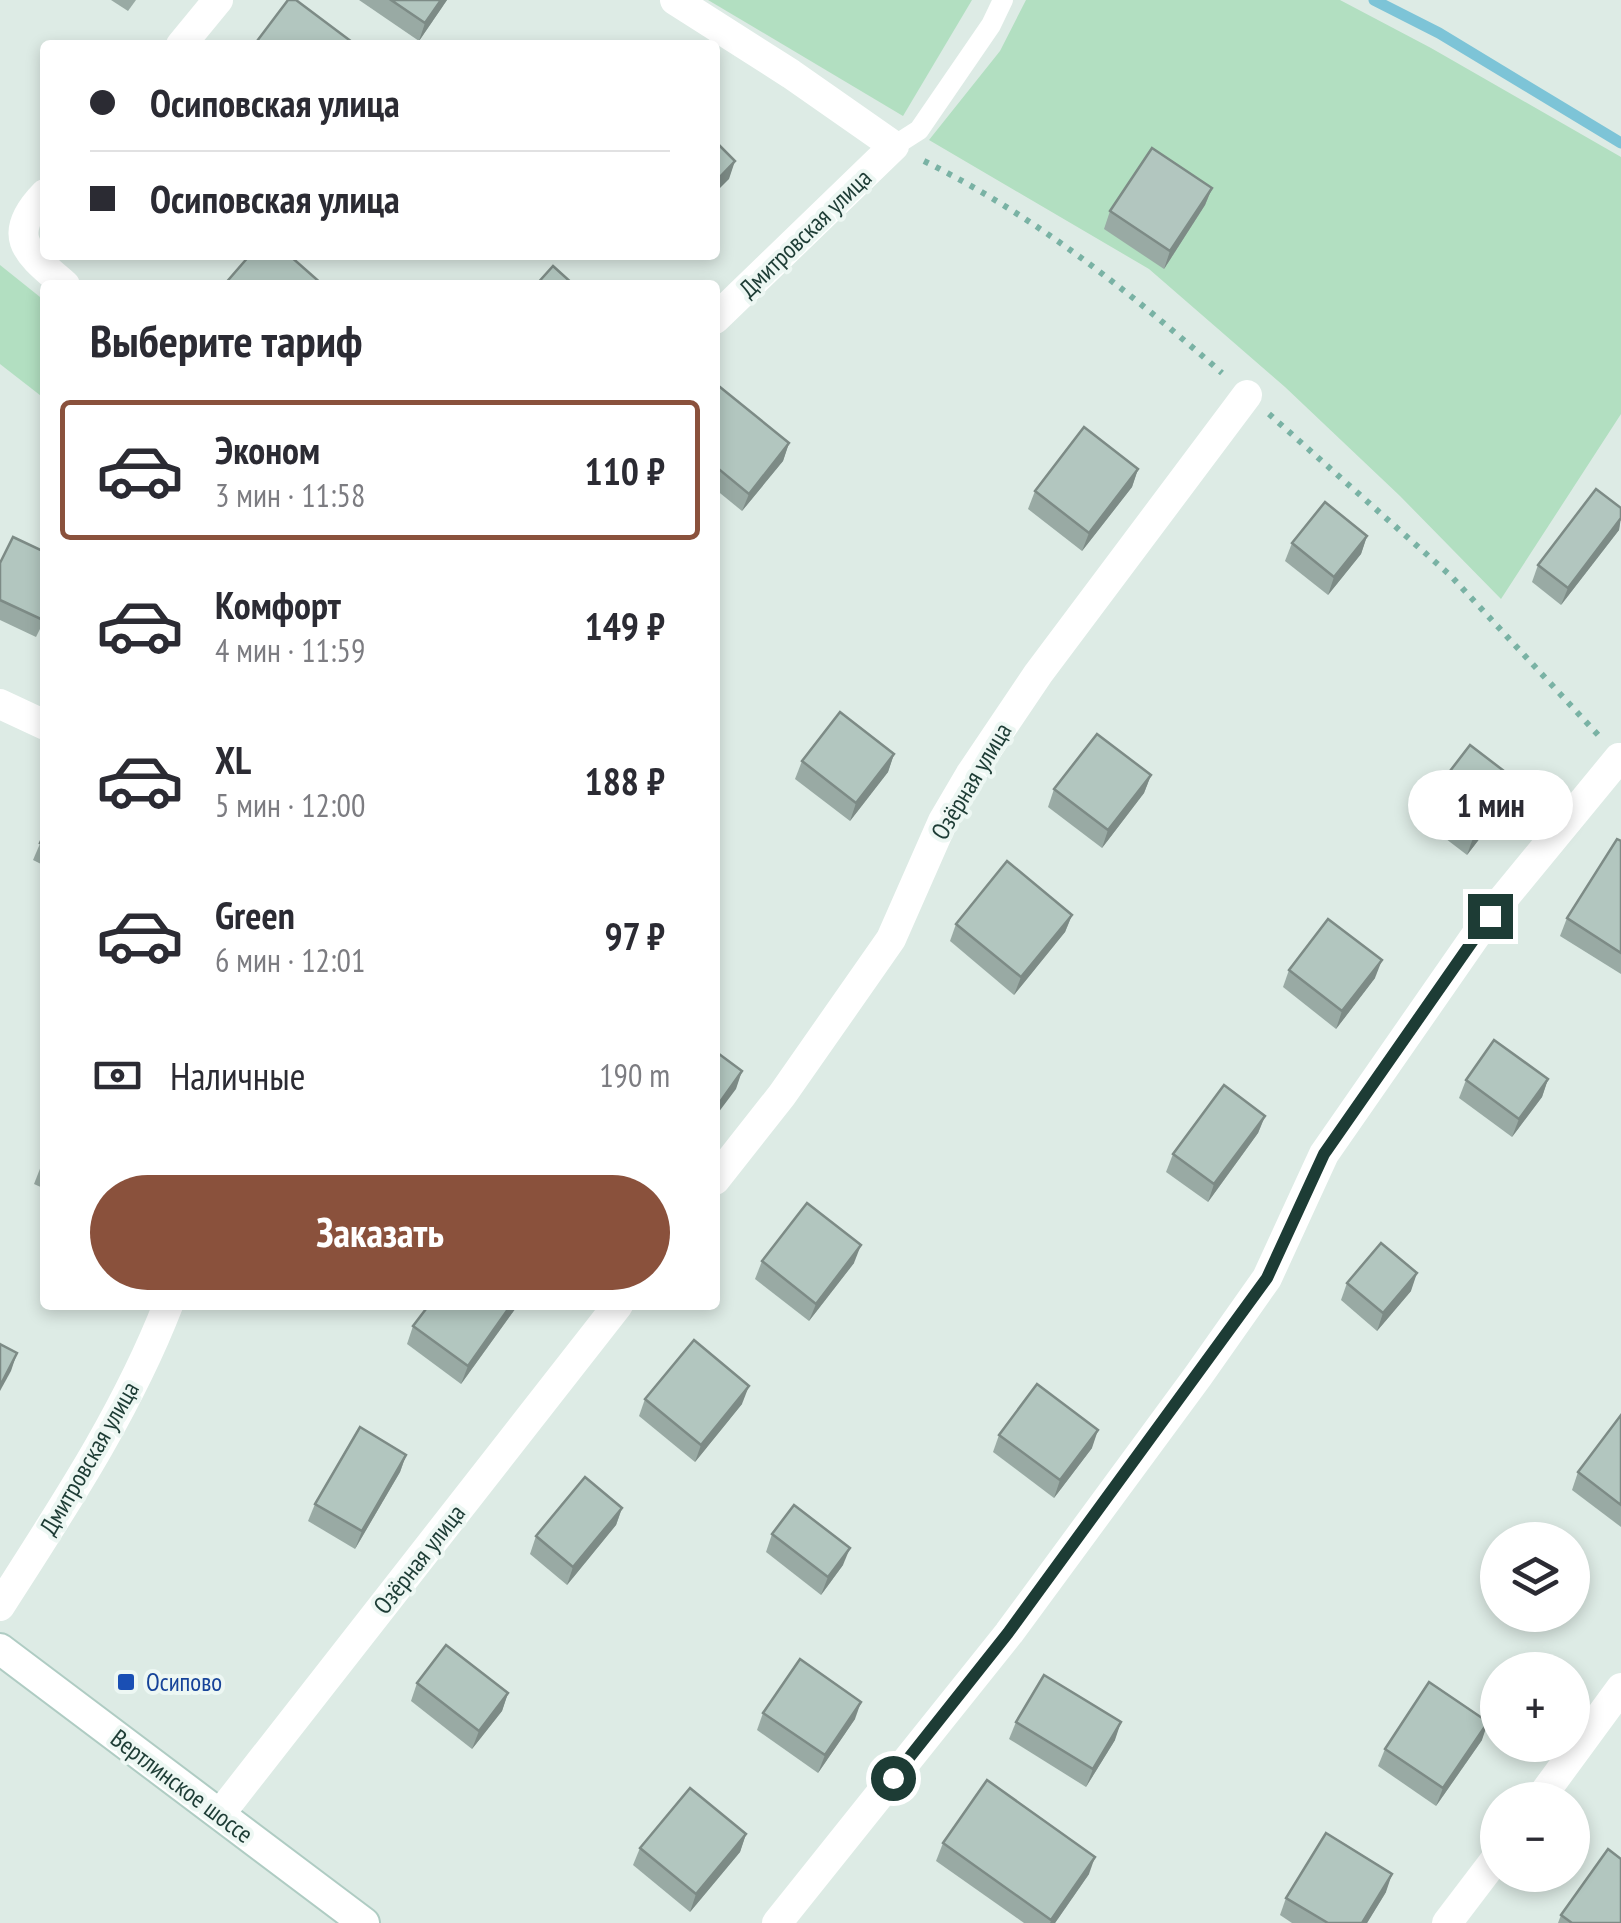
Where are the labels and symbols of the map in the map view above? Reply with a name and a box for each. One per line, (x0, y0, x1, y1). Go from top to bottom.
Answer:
street label: Дмитровская улица (732, 162, 878, 304)
street label: Озёрная улица (924, 717, 1018, 845)
callout: 1 мин (1408, 771, 1572, 841)
route end (1468, 894, 1513, 939)
street label: Дмитровская улица (32, 1376, 146, 1540)
street label: Озёрная улица (366, 1498, 472, 1620)
place label: Осипово (146, 1666, 222, 1698)
marker: Осипово (115, 1671, 137, 1693)
street label: Вертлинское шоссе (105, 1722, 259, 1850)
route start (871, 1756, 916, 1801)

